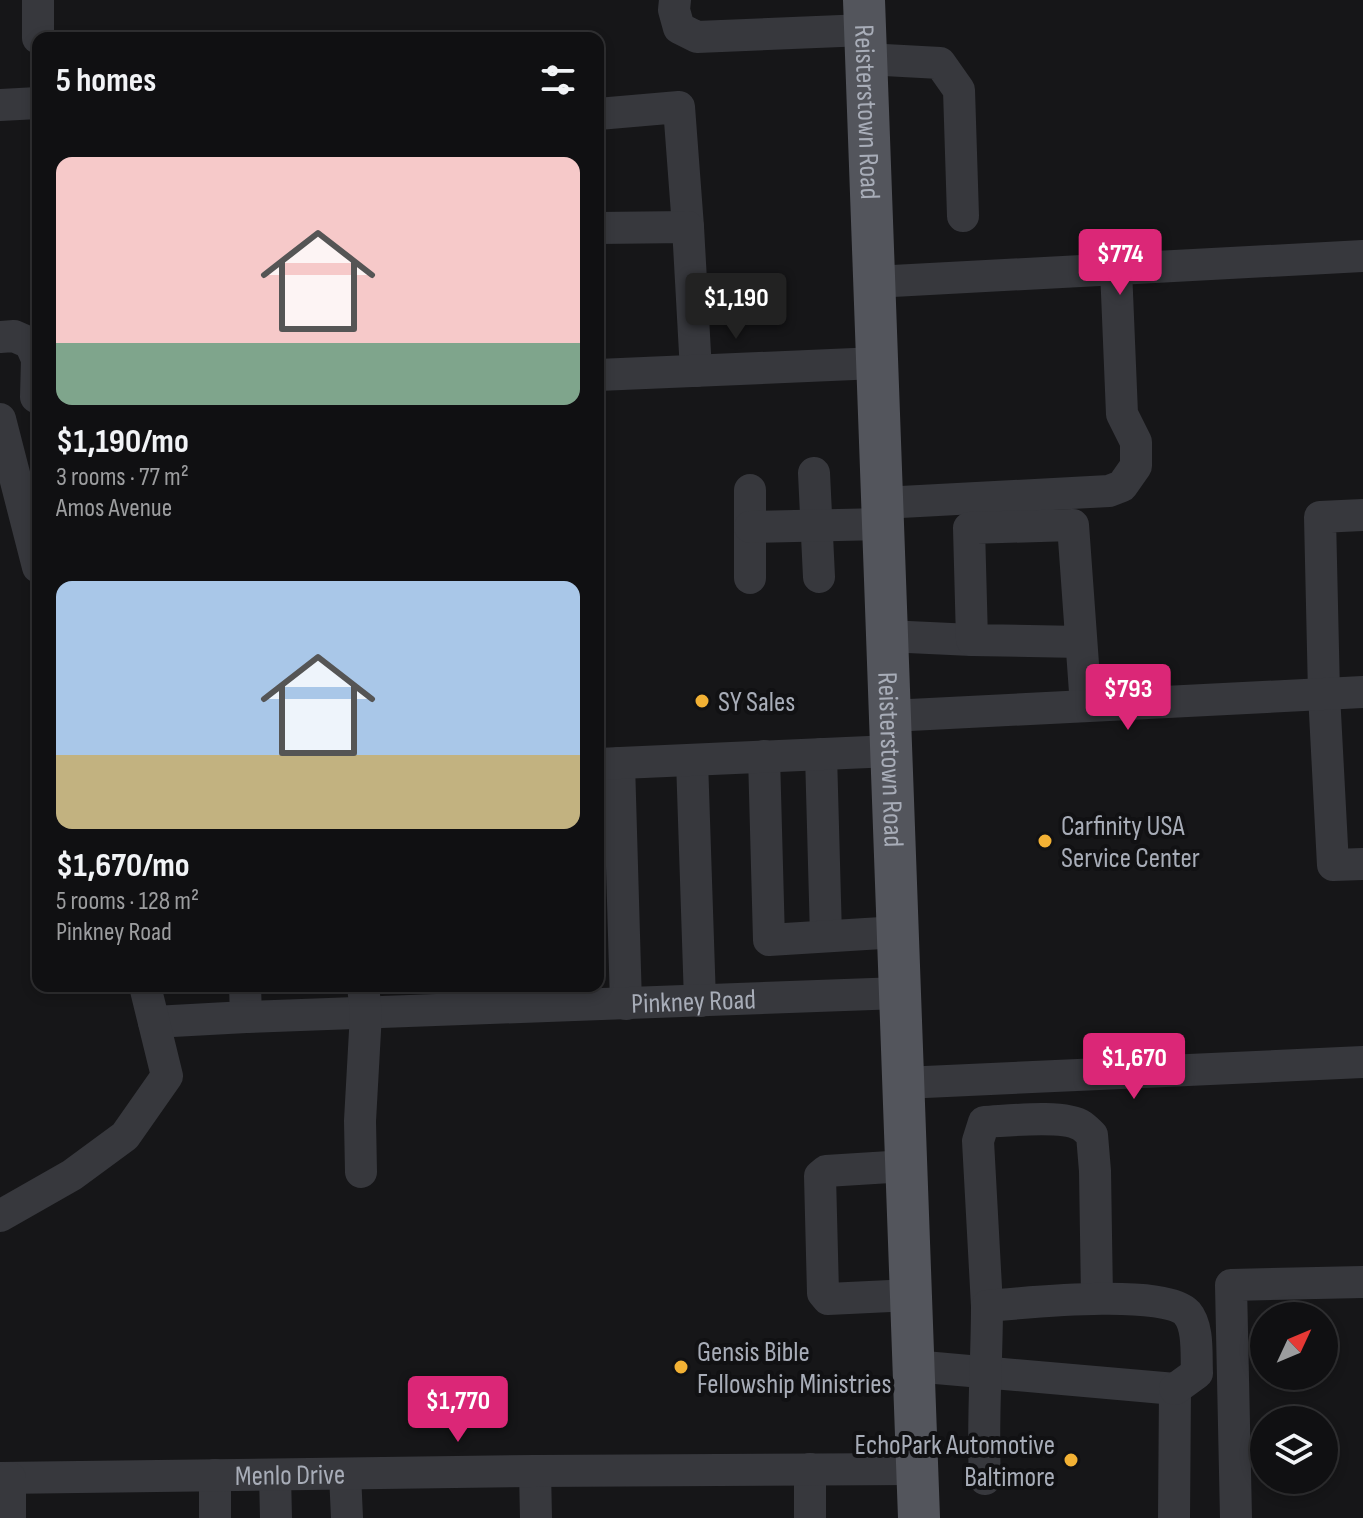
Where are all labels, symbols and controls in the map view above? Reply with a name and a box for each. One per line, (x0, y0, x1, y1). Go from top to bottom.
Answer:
street label: Reisterstown Road (847, 24, 886, 200)
icon: filters (536, 58, 580, 102)
text: 5 homes (56, 60, 156, 101)
icon: home (246, 209, 390, 353)
pin: $774 (1073, 229, 1167, 297)
text: $774 (1097, 239, 1143, 270)
pin: $1,190 (671, 273, 801, 341)
text: $1,190 (703, 283, 769, 314)
text: $1,190/mo (56, 421, 189, 462)
text: 3 rooms · 77 m² (56, 462, 189, 493)
text: Amos Avenue (56, 493, 172, 524)
icon: home (246, 633, 390, 777)
pin: $793 (1081, 664, 1175, 732)
street label: Reisterstown Road (870, 671, 910, 848)
text: $793 (1104, 674, 1152, 705)
place label: SY Sales (718, 686, 795, 719)
marker: SY Sales (693, 692, 711, 710)
place label: Carfinity USA Service Center (1061, 810, 1200, 875)
marker: Carfinity USA Service Center (1036, 832, 1054, 850)
text: $1,670/mo (56, 845, 190, 886)
text: 5 rooms · 128 m² (56, 886, 199, 917)
text: Pinkney Road (56, 917, 172, 948)
street label: Pinkney Road (631, 983, 757, 1021)
pin: $1,670 (1069, 1033, 1199, 1101)
text: $1,670 (1101, 1043, 1167, 1074)
north arrow (1250, 1302, 1338, 1390)
map controls (1250, 1302, 1338, 1494)
place label: Gensis Bible Fellowship Ministries (697, 1336, 892, 1401)
marker: Gensis Bible Fellowship Ministries (672, 1358, 690, 1376)
pin: $1,770 (393, 1376, 523, 1444)
text: $1,770 (426, 1386, 490, 1417)
button: layers (1250, 1406, 1338, 1494)
place label: EchoPark Automotive Baltimore (855, 1429, 1055, 1494)
marker: EchoPark Automotive Baltimore (1062, 1451, 1080, 1469)
street label: Menlo Drive (235, 1458, 345, 1493)

